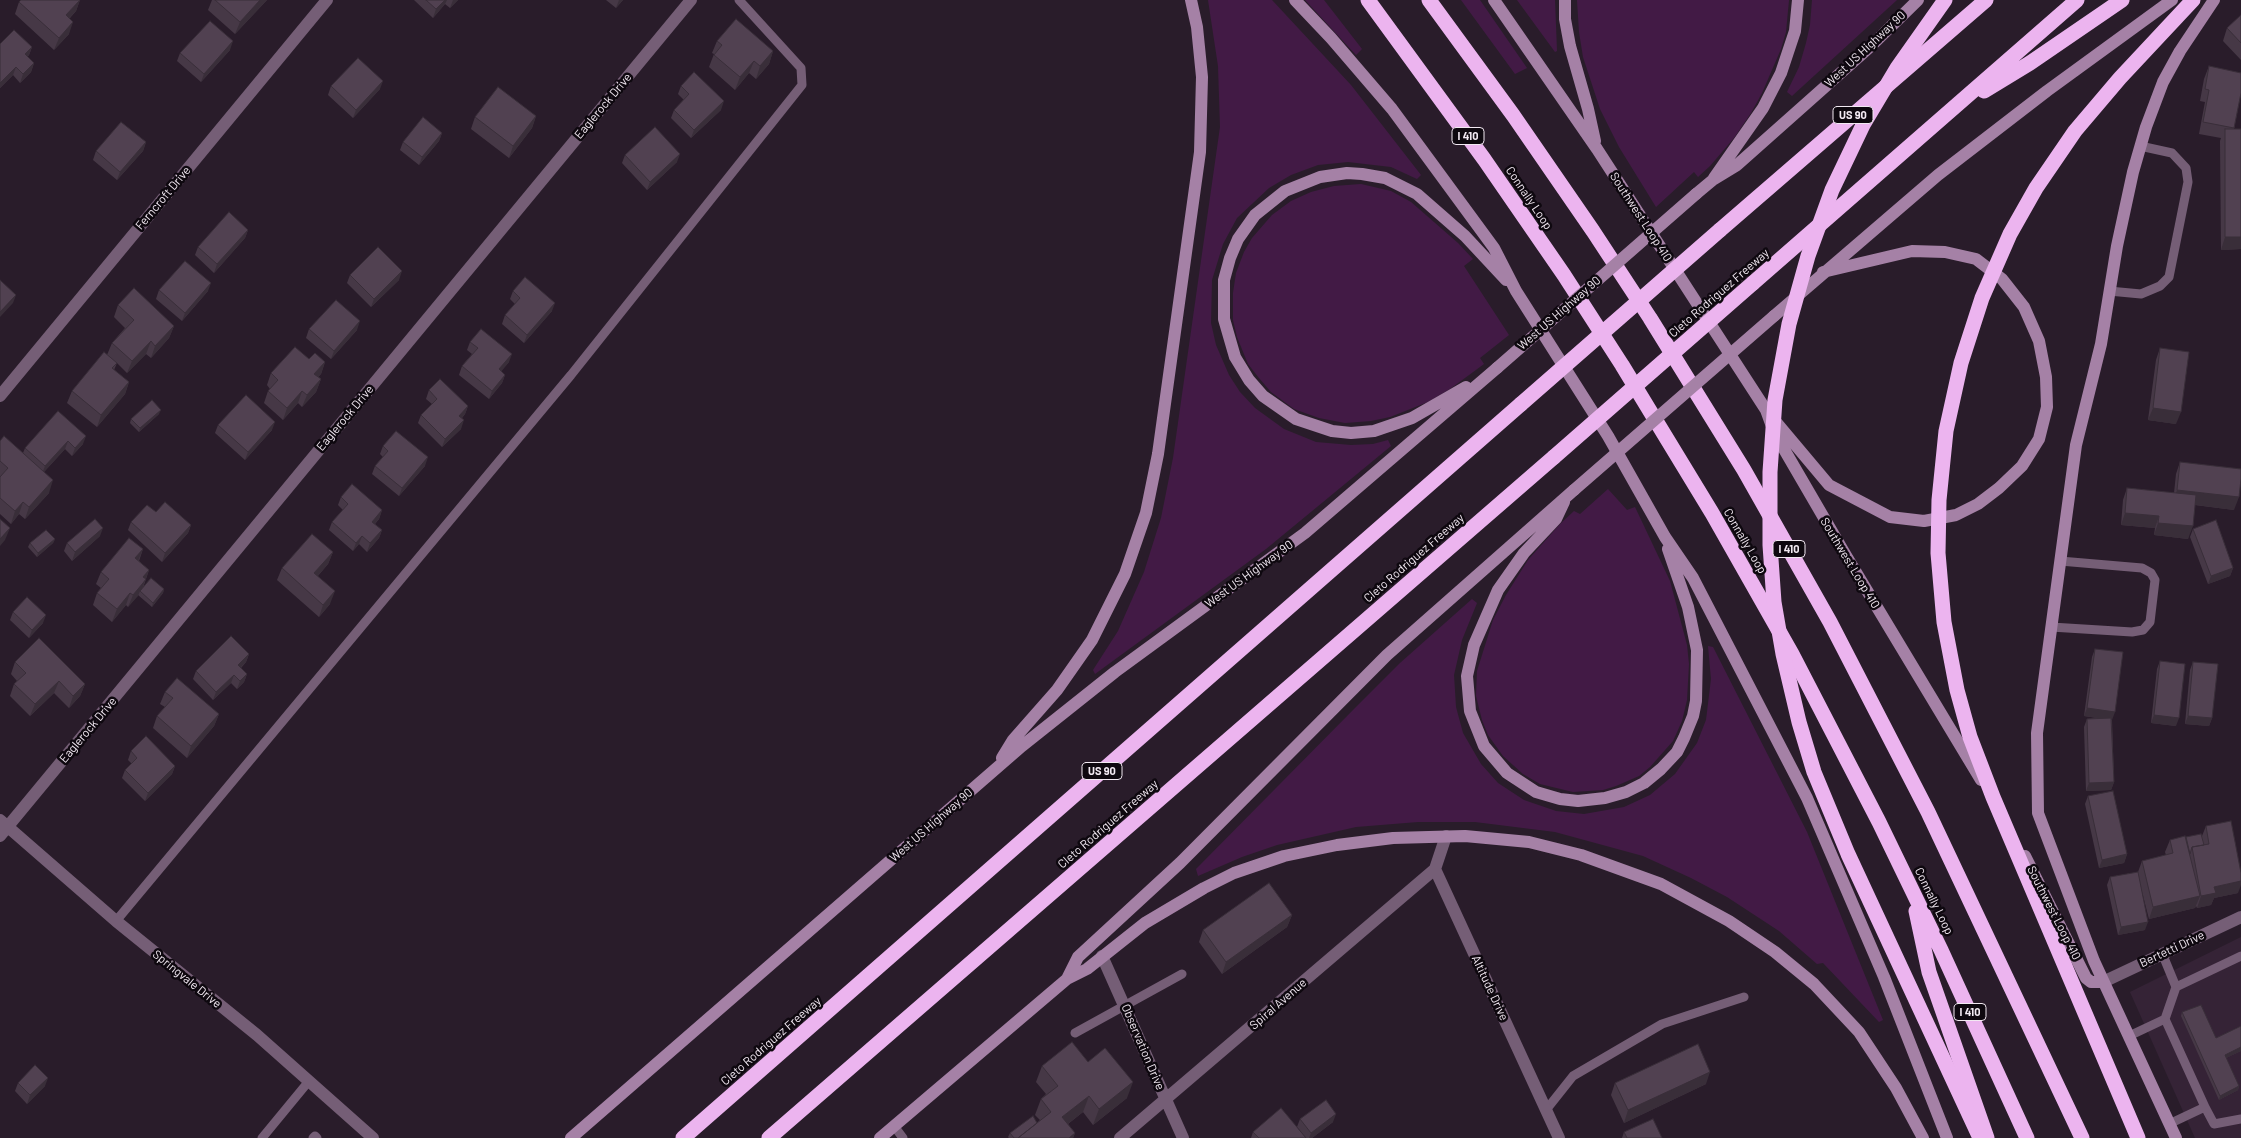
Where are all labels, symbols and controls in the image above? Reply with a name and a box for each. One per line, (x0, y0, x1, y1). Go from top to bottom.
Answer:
street label: West US Highway 90 (1822, 8, 1908, 90)
street label: Eaglerock Drive (571, 70, 635, 142)
road number: US 90 (1833, 106, 1873, 124)
road number: I 410 (1452, 128, 1484, 144)
street label: Ferncroft Drive (132, 163, 194, 233)
street label: Connally Loop (1503, 164, 1555, 232)
street label: Southwest Loop 410 (1607, 170, 1675, 264)
street label: Cleto Rodriguez Freeway (1666, 246, 1772, 340)
street label: West US Highway 90 (1515, 273, 1603, 353)
street label: Eaglerock Drive (313, 382, 377, 454)
street label: Connally Loop (1721, 506, 1769, 576)
street label: Cleto Rodriguez Freeway (1361, 511, 1467, 605)
street label: Southwest Loop 410 (1817, 515, 1883, 611)
street label: West US Highway 90 (1202, 537, 1296, 611)
road number: I 410 (1773, 540, 1805, 558)
street label: Eaglerock Drive (56, 694, 120, 766)
road number: US 90 (1082, 762, 1122, 779)
street label: Cleto Rodriguez Freeway (1055, 777, 1161, 871)
street label: West US Highway 90 (887, 785, 975, 865)
street label: Southwest Loop 410 (2024, 864, 2084, 962)
street label: Connally Loop (1912, 865, 1956, 937)
street label: Bertetti Drive (2137, 928, 2207, 970)
street label: Springvale Drive (150, 947, 224, 1011)
street label: Altitude Drive (1469, 953, 1511, 1023)
street label: Spiral Avenue (1247, 975, 1309, 1033)
street label: Cleto Rodriguez Freeway (718, 994, 824, 1088)
street label: Observation Drive (1118, 1002, 1168, 1092)
road number: I 410 (1954, 1004, 1986, 1020)

